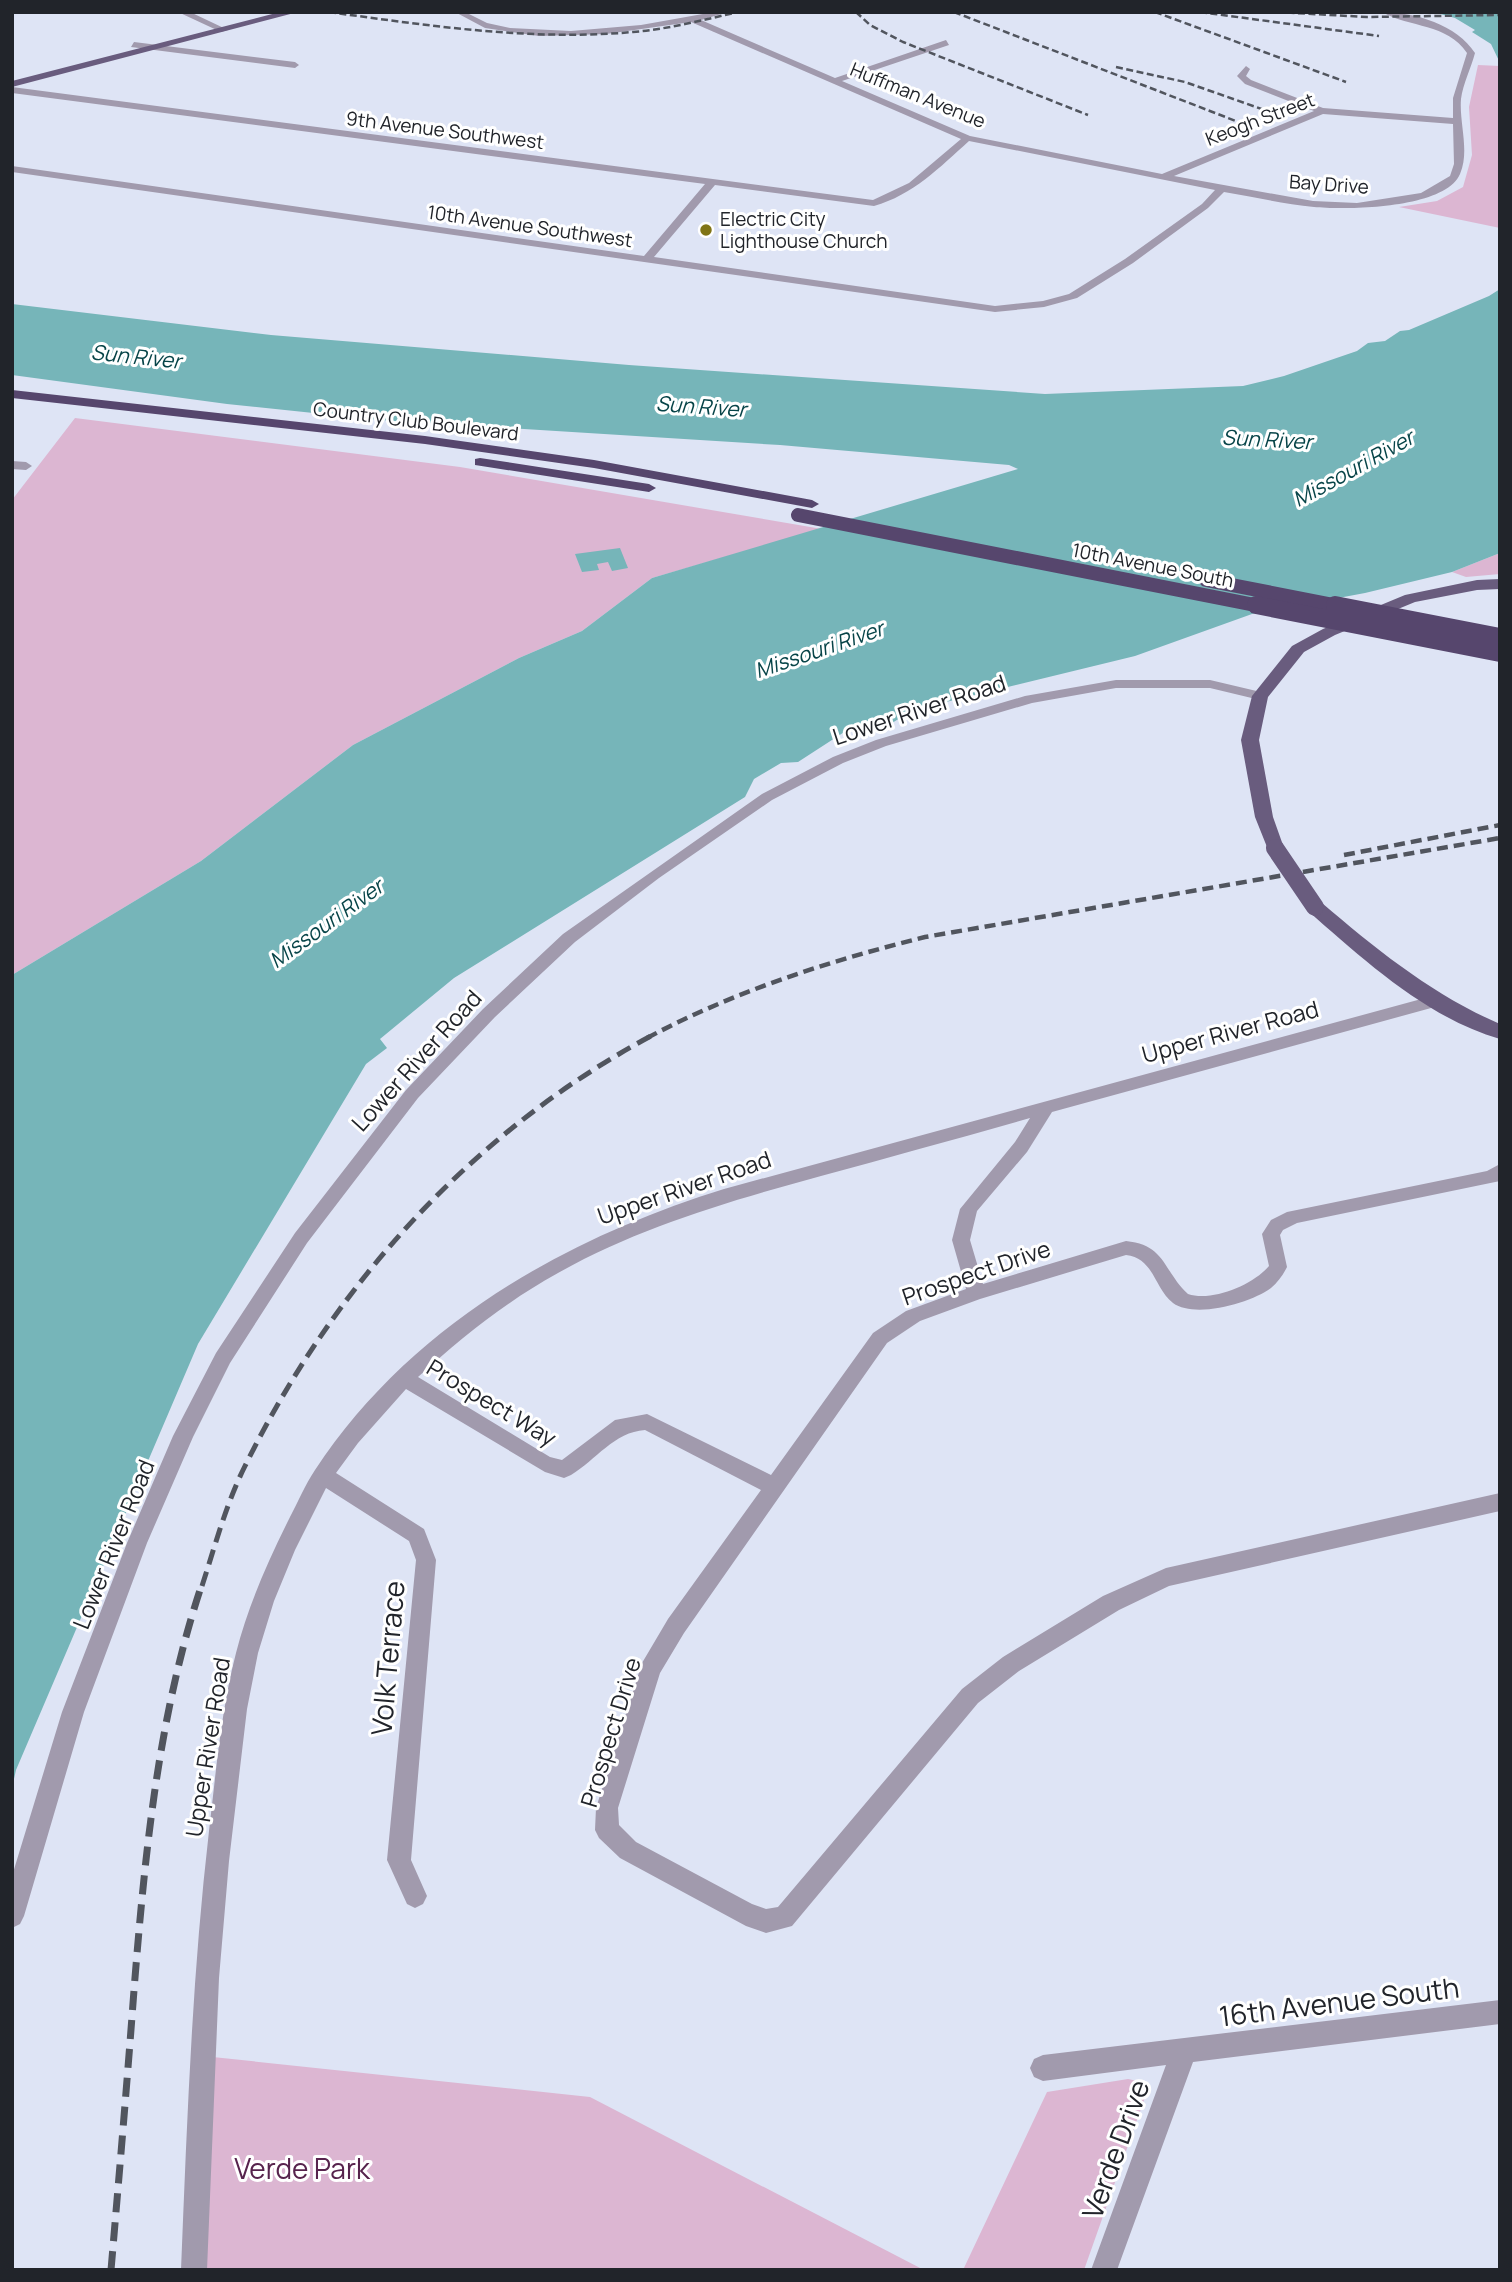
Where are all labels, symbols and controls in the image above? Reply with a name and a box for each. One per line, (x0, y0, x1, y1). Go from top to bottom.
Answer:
street label: Huffman Avenue (847, 56, 989, 134)
street label: Keogh Street (1202, 86, 1318, 152)
street label: 9th Avenue Southwest (344, 105, 546, 155)
street label: Bay Drive (1288, 168, 1370, 200)
street label: 10th Avenue Southwest (426, 199, 634, 253)
place label: Electric City Lighthouse Church (720, 206, 888, 254)
marker: Electric City Lighthouse Church (698, 222, 714, 238)
water label: Sun River (90, 337, 185, 375)
water label: Sun River (655, 389, 749, 423)
street label: Country Club Boulevard (312, 395, 520, 447)
water label: Missouri River (1287, 422, 1421, 513)
water label: Sun River (1221, 423, 1315, 455)
street label: 10th Avenue South (1070, 537, 1236, 593)
water label: Missouri River (751, 613, 889, 684)
street label: Lower River Road (828, 666, 1010, 752)
water label: Missouri River (263, 871, 391, 974)
street label: Lower River Road (344, 982, 488, 1138)
street label: Upper River Road (1138, 992, 1322, 1070)
street label: Upper River Road (593, 1142, 775, 1232)
street label: Prospect Drive (898, 1232, 1054, 1312)
street label: Prospect Way (421, 1351, 563, 1453)
street label: Lower River Road (64, 1454, 162, 1634)
street label: Volk Terrace (361, 1579, 413, 1737)
street label: Prospect Drive (572, 1653, 648, 1811)
street label: Upper River Road (177, 1655, 237, 1839)
street label: 16th Avenue South (1217, 1967, 1461, 2035)
street label: Verde Drive (1072, 2074, 1158, 2224)
park label: Verde Park (234, 2149, 371, 2187)

